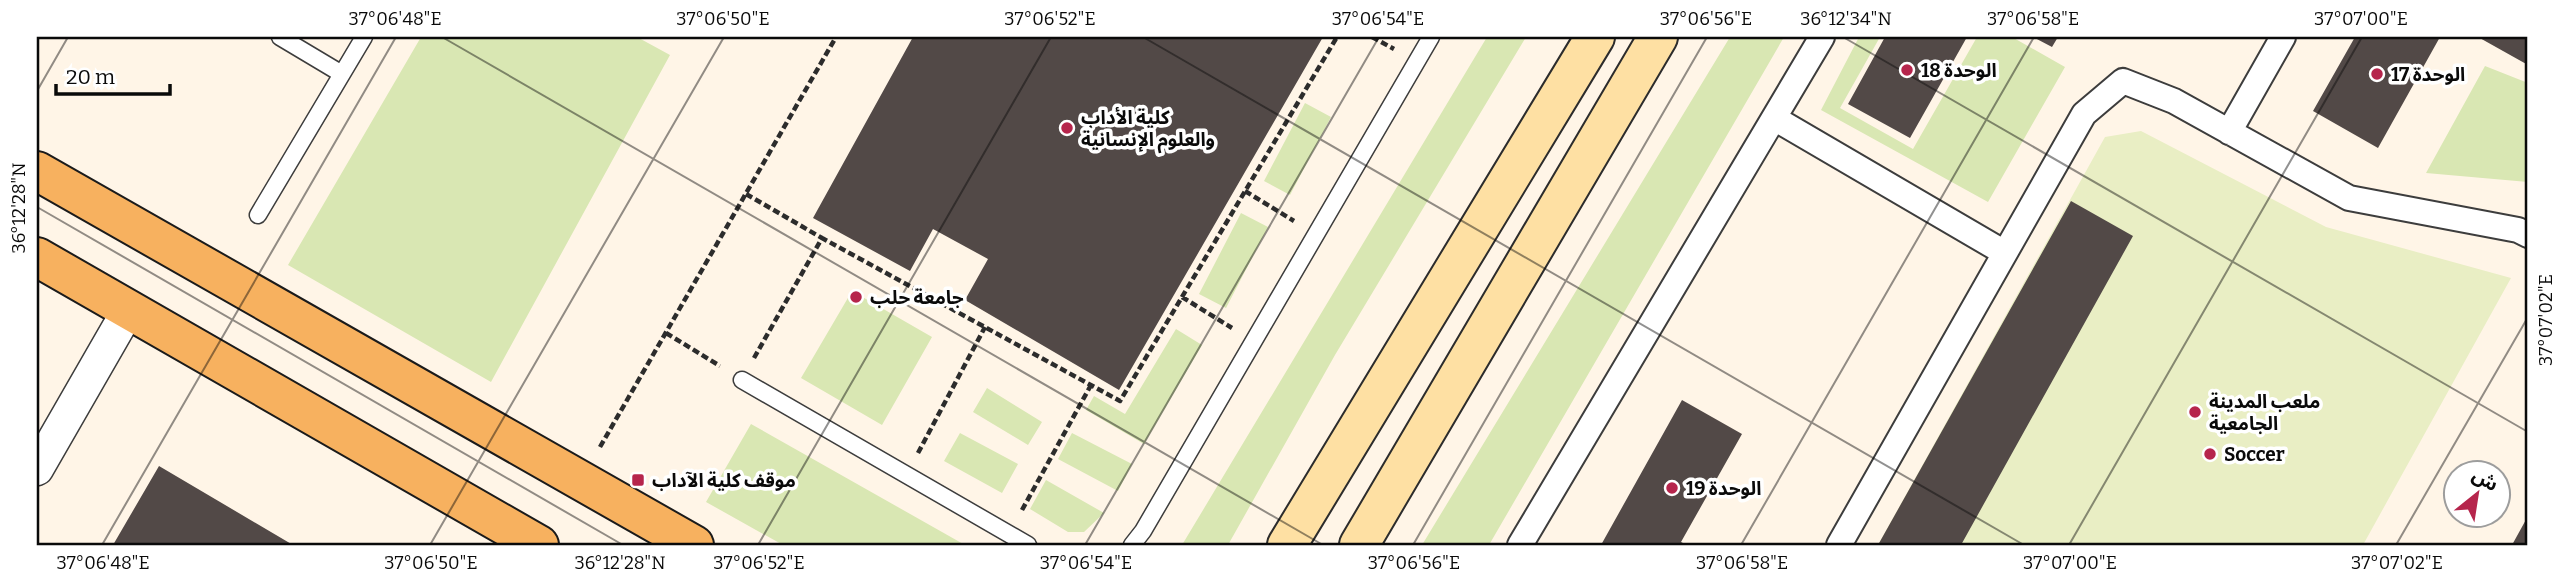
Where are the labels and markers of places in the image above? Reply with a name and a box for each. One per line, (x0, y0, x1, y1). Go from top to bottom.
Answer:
place label: الوحدة 18 (1921, 59, 1997, 82)
marker: الوحدة 18 (1899, 62, 1915, 78)
place label: الوحدة 17 (2391, 63, 2465, 86)
marker: الوحدة 17 (2369, 66, 2385, 82)
place label: كلية الأداب والعلوم الإنسانية (1081, 106, 1215, 154)
marker: كلية الأداب والعلوم الإنسانية (1059, 120, 1075, 136)
place label: جامعة حلب (870, 286, 964, 309)
marker: جامعة حلب (848, 289, 864, 305)
place label: ملعب المدينة الجامعية (2209, 390, 2320, 435)
marker: ملعب المدينة الجامعية (2187, 404, 2203, 420)
place label: Soccer (2224, 443, 2285, 466)
marker: Soccer (2202, 446, 2218, 462)
place label: موقف كلية الآداب (652, 469, 796, 492)
marker: موقف كلية الآداب (630, 472, 646, 488)
place label: الوحدة 19 (1686, 477, 1761, 500)
marker: الوحدة 19 (1664, 480, 1680, 496)

